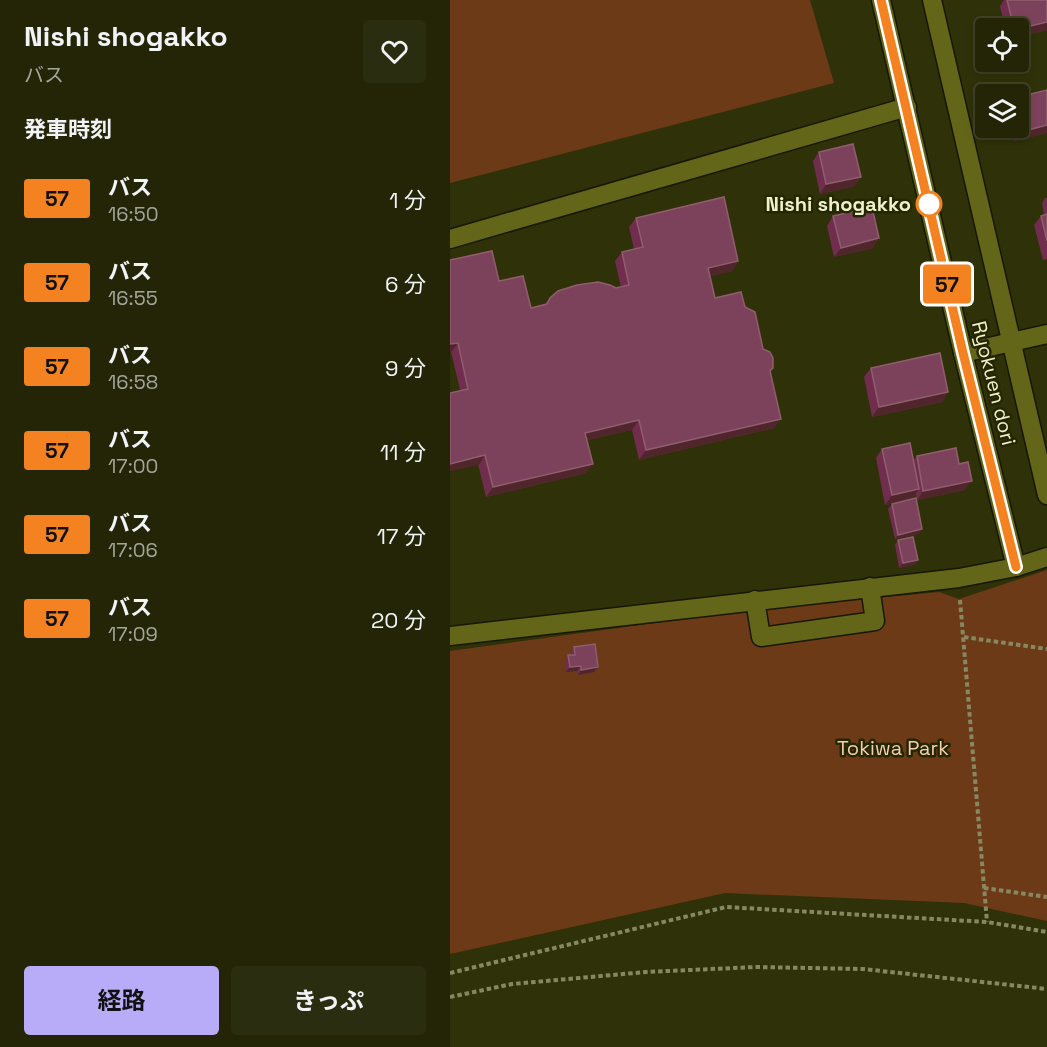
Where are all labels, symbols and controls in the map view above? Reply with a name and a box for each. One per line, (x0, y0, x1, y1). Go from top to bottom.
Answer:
text: Nishi shogakko (24, 18, 228, 54)
map controls (975, 18, 1029, 138)
button: locate (975, 18, 1029, 72)
button: heart (363, 20, 426, 83)
text: バス (24, 62, 64, 88)
button: layers (975, 84, 1029, 138)
text: 発車時刻 (24, 115, 112, 143)
text: バス (108, 173, 152, 201)
text: 57 (45, 185, 69, 212)
text: 1 分 (389, 186, 426, 214)
place label: Nishi shogakko (766, 191, 911, 217)
marker: Nishi shogakko (916, 191, 942, 217)
text: 16:50 (108, 201, 158, 227)
text: バス (108, 257, 152, 285)
line badge: 57 (920, 264, 974, 304)
text: 57 (45, 269, 69, 296)
text: 6 分 (385, 270, 426, 298)
text: 57 (935, 271, 959, 298)
text: 16:55 (108, 285, 158, 311)
street label: Ryokuen dori (966, 318, 1022, 448)
text: バス (108, 341, 152, 369)
text: 57 (45, 353, 69, 380)
text: 9 分 (385, 354, 426, 382)
text: 16:58 (108, 369, 158, 395)
text: バス (108, 425, 152, 453)
text: 57 (45, 437, 69, 464)
text: 11 分 (380, 438, 426, 466)
text: 17:00 (108, 453, 158, 479)
text: バス (108, 509, 152, 537)
text: 57 (45, 521, 69, 548)
text: 17 分 (377, 522, 426, 550)
text: 17:06 (108, 537, 158, 563)
text: バス (108, 593, 152, 621)
text: 57 (45, 605, 69, 632)
text: 20 分 (371, 606, 426, 634)
text: 17:09 (108, 621, 158, 647)
park label: Tokiwa Park (837, 735, 949, 761)
button: 経路 (24, 966, 219, 1035)
button: きっぷ (231, 966, 426, 1035)

